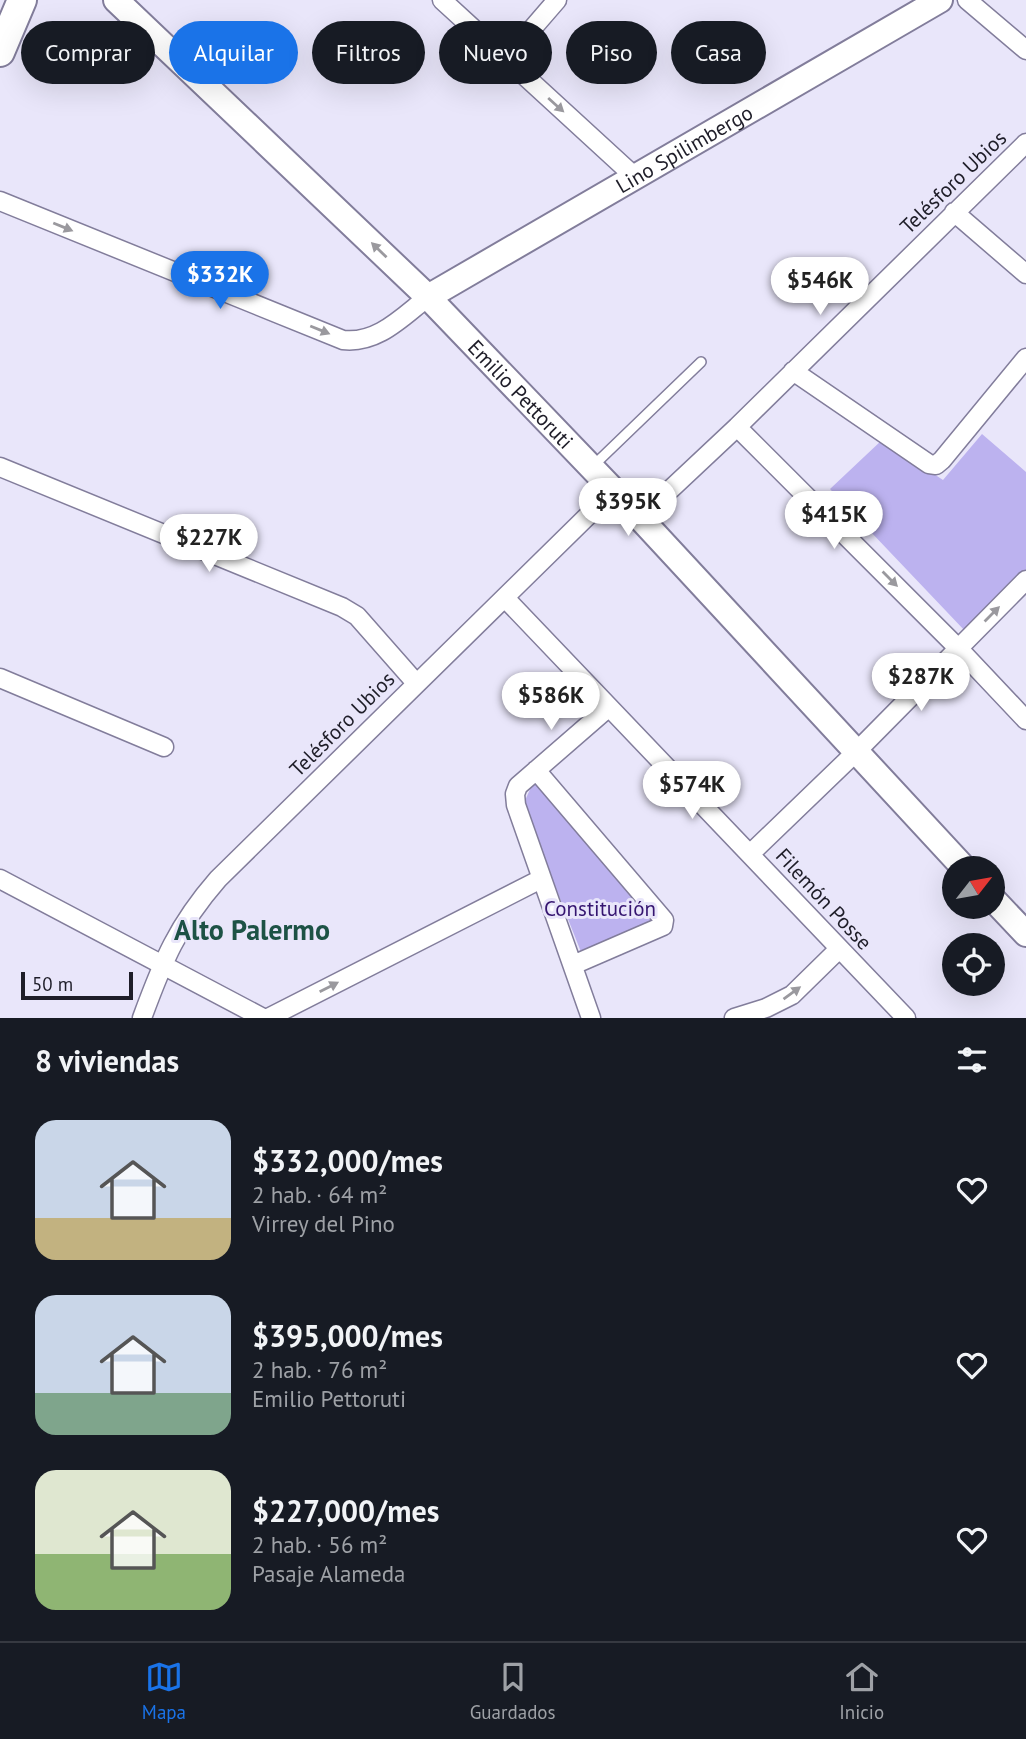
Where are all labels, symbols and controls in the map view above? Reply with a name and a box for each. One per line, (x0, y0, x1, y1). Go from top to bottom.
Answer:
chip: Comprar (21, 21, 155, 84)
chip: Alquilar (169, 21, 298, 84)
chip: Filtros (312, 21, 425, 84)
chip: Nuevo (439, 21, 552, 84)
chip: Piso (566, 21, 657, 84)
chip: Casa (671, 21, 766, 84)
one-way arrow (547, 97, 565, 113)
street label: Lino Spilimbergo (611, 98, 757, 199)
street label: Telésforo Ubios (894, 124, 1012, 240)
one-way arrow (53, 222, 74, 233)
one-way arrow (370, 242, 388, 258)
pin: $332K (171, 252, 269, 311)
pin: $546K (771, 258, 869, 317)
text: $332K (187, 259, 253, 288)
text: $546K (787, 265, 853, 294)
one-way arrow (309, 325, 330, 336)
street label: Emilio Pettoruti (462, 334, 579, 454)
pin: $395K (579, 478, 677, 538)
text: $395K (595, 486, 661, 515)
pin: $415K (785, 491, 883, 551)
text: $415K (801, 499, 867, 528)
pin: $227K (160, 514, 258, 574)
text: $227K (176, 522, 242, 551)
one-way arrow (881, 570, 897, 587)
one-way arrow (983, 606, 1000, 622)
pin: $287K (872, 654, 970, 713)
text: $287K (888, 661, 954, 690)
street label: Telésforo Ubios (284, 666, 400, 782)
pin: $586K (502, 672, 600, 732)
text: $586K (518, 680, 584, 709)
pin: $574K (643, 762, 741, 821)
text: $574K (659, 769, 725, 798)
street label: Filemón Posse (770, 843, 878, 955)
north arrow (942, 856, 1004, 919)
map controls (942, 856, 1005, 996)
park label: Constitución (544, 895, 656, 922)
district label: Alto Palermo (174, 911, 330, 948)
button: locate (942, 933, 1005, 996)
scale bar (21, 969, 133, 1001)
text: 50 m (32, 972, 73, 996)
one-way arrow (319, 981, 339, 993)
one-way arrow (783, 986, 802, 1000)
text: 8 viviendas (35, 1041, 179, 1080)
icon: filters (953, 1041, 991, 1079)
text: $332,000/mes (252, 1141, 443, 1180)
icon: home (91, 1148, 175, 1232)
icon: heart (953, 1171, 991, 1209)
text: 2 hab. · 64 m² (252, 1180, 387, 1209)
text: Virrey del Pino (252, 1209, 395, 1238)
text: $395,000/mes (252, 1316, 443, 1355)
icon: home (91, 1323, 175, 1407)
icon: heart (953, 1346, 991, 1384)
text: 2 hab. · 76 m² (252, 1355, 387, 1384)
text: Emilio Pettoruti (252, 1384, 406, 1413)
text: $227,000/mes (252, 1491, 439, 1530)
icon: home (91, 1498, 175, 1582)
icon: heart (953, 1521, 991, 1559)
text: 2 hab. · 56 m² (252, 1530, 387, 1559)
text: Pasaje Alameda (252, 1559, 406, 1588)
tab: Mapa (142, 1658, 186, 1724)
tab: Guardados (470, 1658, 556, 1724)
tab: Inicio (839, 1658, 884, 1724)

